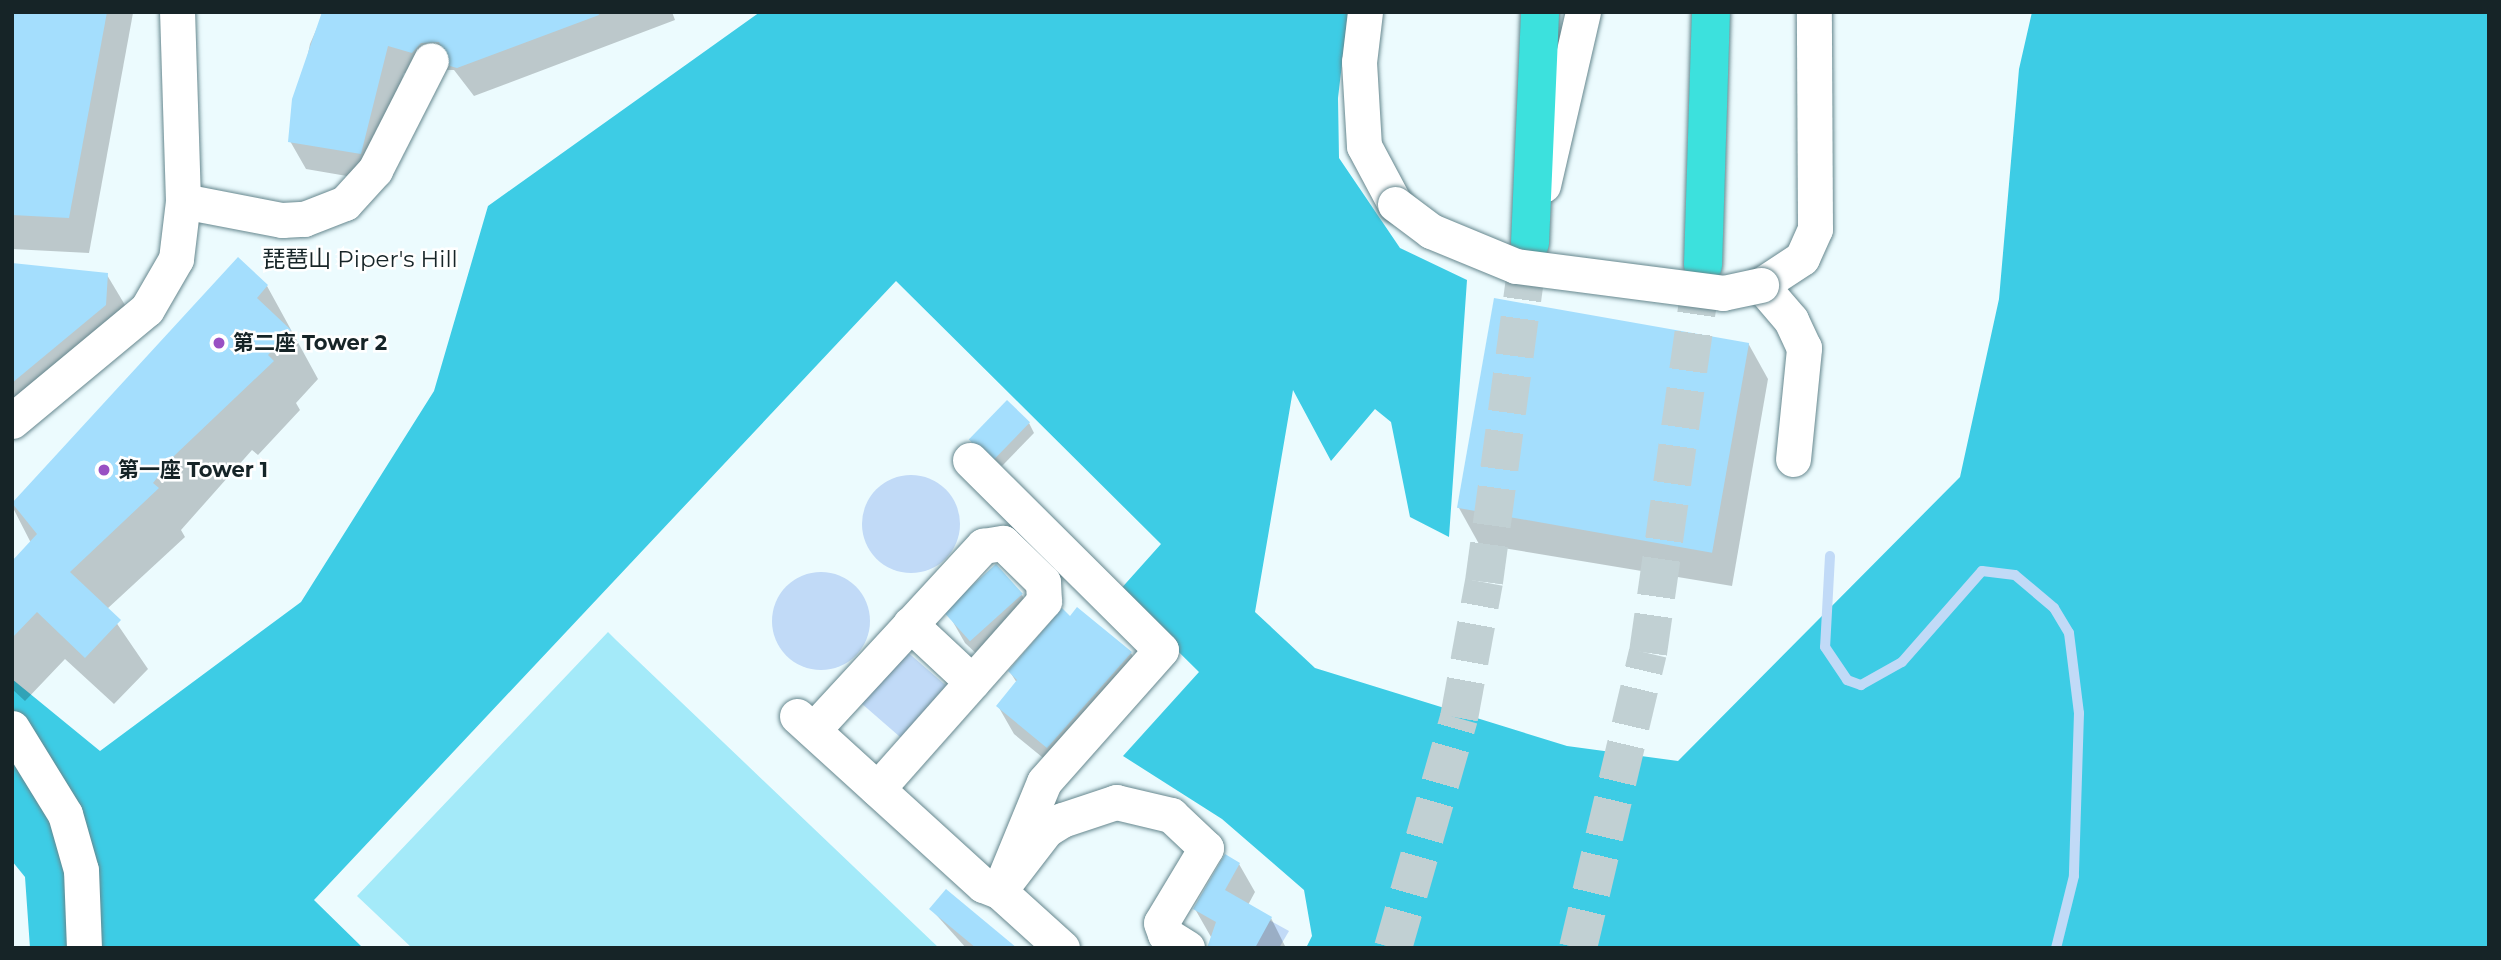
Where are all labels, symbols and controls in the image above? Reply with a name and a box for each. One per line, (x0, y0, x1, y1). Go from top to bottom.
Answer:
district label: 琵琶山 Piper's Hill (262, 245, 458, 273)
place label: 第二座 Tower 2 (233, 330, 387, 356)
marker: 第二座 Tower 2 (211, 335, 227, 351)
place label: 第一座 Tower 1 (118, 457, 268, 483)
marker: 第一座 Tower 1 (96, 462, 112, 478)

